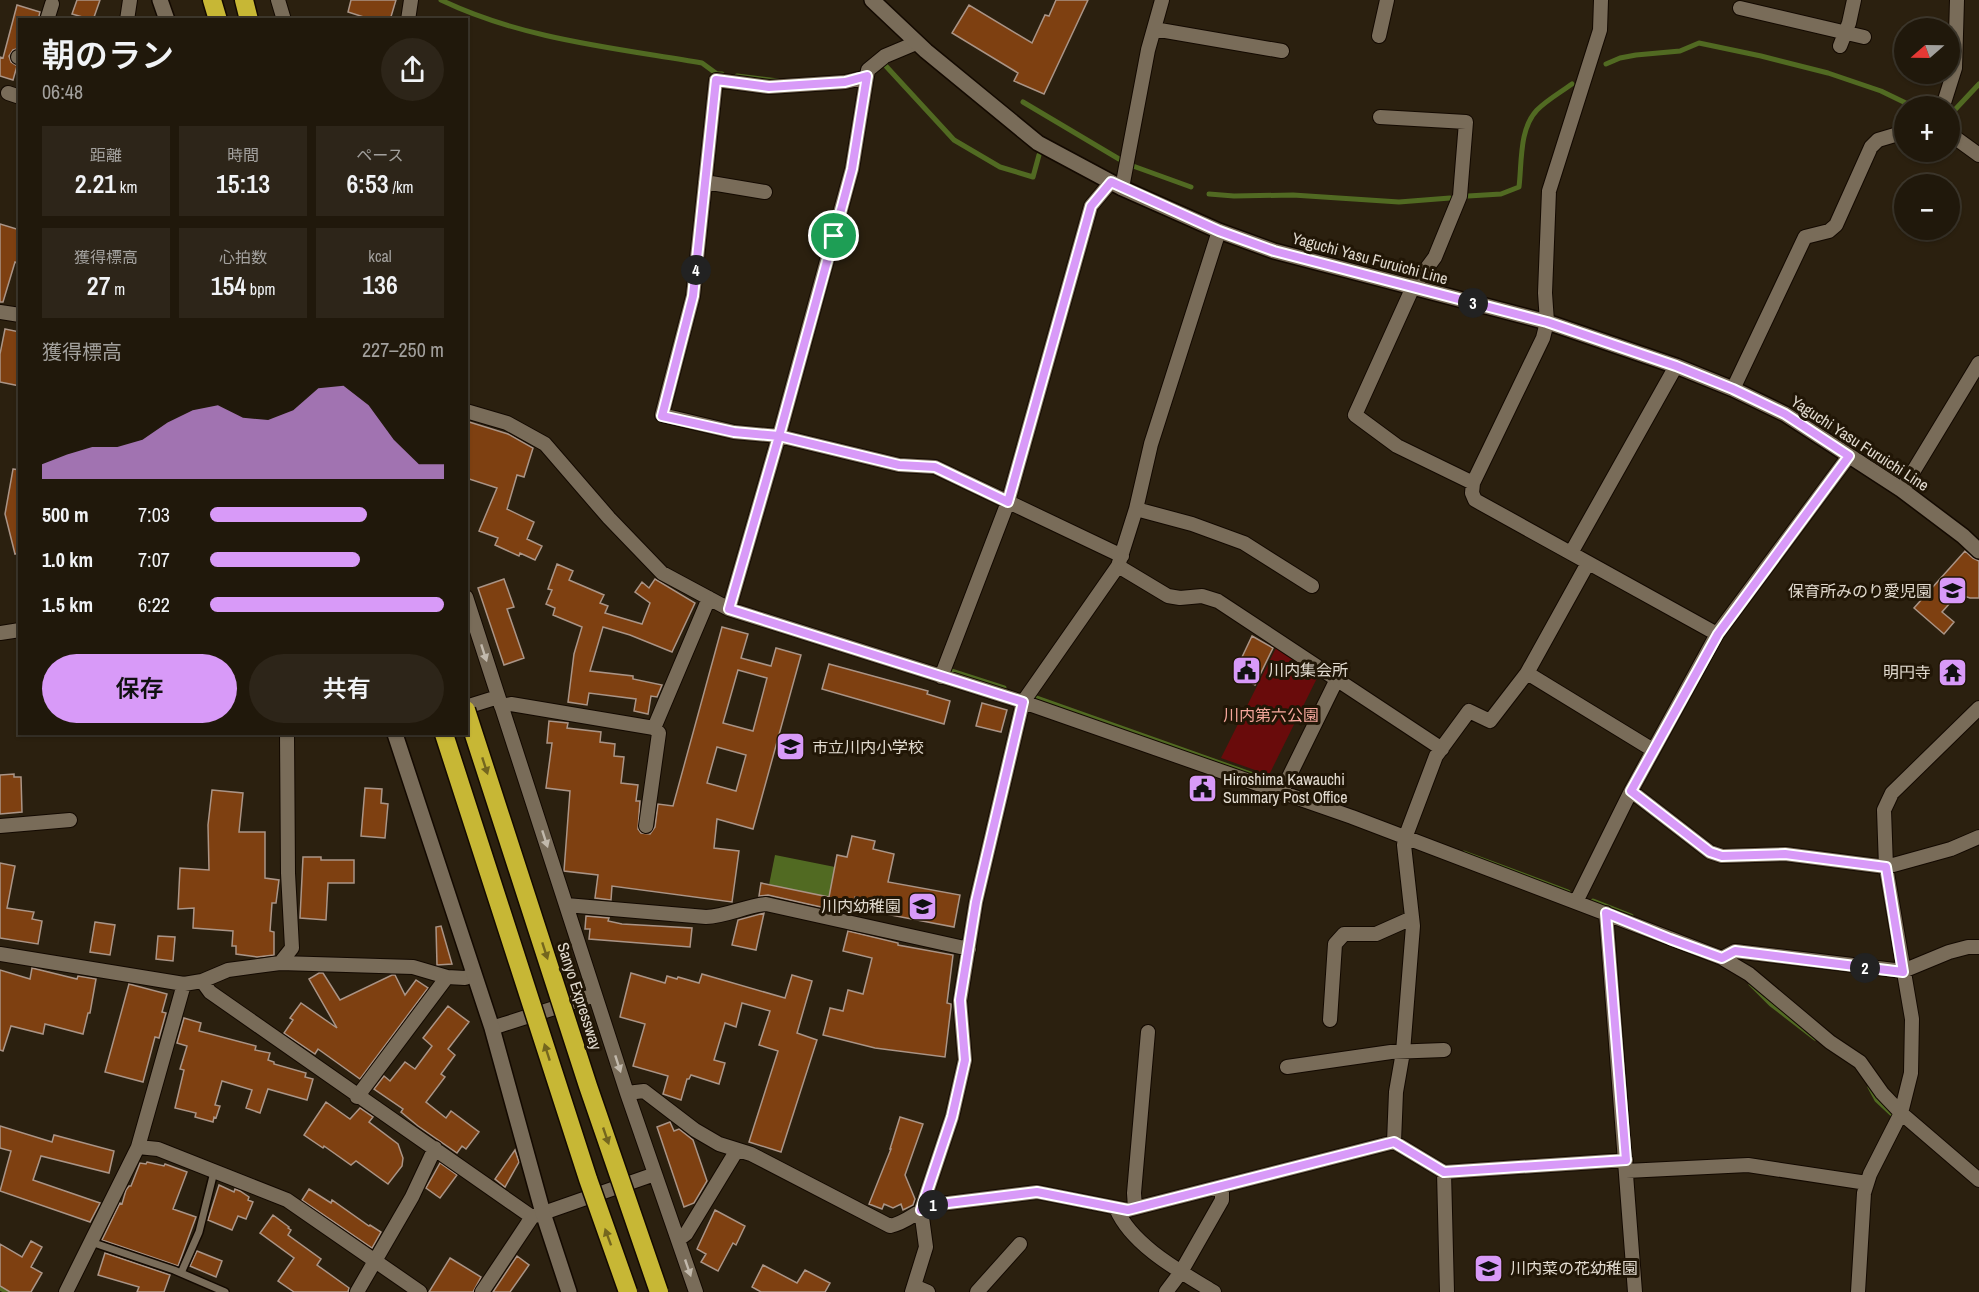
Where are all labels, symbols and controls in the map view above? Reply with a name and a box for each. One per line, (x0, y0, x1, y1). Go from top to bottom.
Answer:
north arrow (1894, 18, 1960, 84)
map controls (1894, 18, 1960, 240)
text: 朝のラン (42, 33, 174, 77)
button: share (381, 38, 444, 101)
text: 06:48 (42, 78, 83, 105)
button: + (1894, 96, 1960, 162)
text: 距離 (90, 144, 122, 166)
text: 時間 (227, 144, 259, 166)
text: ペース (356, 144, 404, 166)
text: 2.21 (75, 166, 116, 201)
text: 15:13 (216, 166, 270, 201)
text: 6:53 (346, 166, 389, 201)
button: − (1894, 174, 1960, 240)
text: km (116, 176, 137, 198)
text: /km (389, 176, 414, 198)
pin (808, 210, 859, 261)
icon: arrive (817, 219, 850, 252)
street label: Yaguchi Yasu Furuichi Line (1290, 227, 1450, 289)
text: kcal (368, 245, 392, 267)
text: 獲得標高 (74, 246, 138, 268)
text: 心拍数 (219, 246, 267, 268)
pin: 4 (681, 255, 711, 285)
text: 4 (692, 259, 700, 281)
text: 136 (362, 267, 398, 302)
text: 27 (87, 268, 111, 303)
text: 154 (211, 268, 246, 303)
text: m (111, 278, 125, 300)
text: bpm (246, 278, 275, 300)
pin: 3 (1458, 288, 1488, 318)
text: 3 (1469, 292, 1477, 314)
text: 227–250 m (362, 336, 444, 363)
text: 獲得標高 (42, 338, 122, 365)
street label: Yaguchi Yasu Furuichi Line (1787, 390, 1933, 496)
text: 500 m (42, 501, 89, 528)
text: 7:03 (138, 501, 170, 528)
text: 1.0 km (42, 546, 93, 573)
text: 7:07 (138, 546, 170, 573)
school or university icon: 保育所みのり愛児園 (1937, 575, 1969, 607)
place label: 保育所みのり愛児園 (1788, 580, 1932, 602)
text: 1.5 km (42, 591, 93, 618)
text: 6:22 (138, 591, 170, 618)
one-way arrow (480, 644, 490, 662)
button: 保存 (42, 654, 237, 723)
button: 共有 (249, 654, 444, 723)
public building icon: 川内集会所 (1231, 654, 1263, 686)
temple icon: 明円寺 (1936, 656, 1968, 688)
place label: 川内集会所 (1268, 659, 1348, 681)
place label: 明円寺 (1883, 661, 1931, 683)
park label: 川内第六公園 (1223, 704, 1319, 726)
school or university icon: 市立川内小学校 (775, 731, 807, 763)
place label: 市立川内小学校 (812, 736, 924, 758)
one-way arrow (480, 757, 490, 775)
place label: Hiroshima Kawauchi Summary Post Office (1223, 768, 1347, 808)
public building icon: Hiroshima Kawauchi Summary Post Office (1186, 772, 1218, 804)
one-way arrow (540, 830, 550, 848)
school or university icon: 川内幼稚園 (906, 890, 938, 922)
place label: 川内幼稚園 (821, 895, 901, 917)
street label: Sanyo Expressway (552, 940, 608, 1053)
one-way arrow (540, 942, 550, 960)
pin: 2 (1850, 953, 1880, 983)
text: 2 (1861, 957, 1869, 979)
one-way arrow (541, 1043, 551, 1061)
one-way arrow (613, 1055, 623, 1073)
one-way arrow (601, 1127, 611, 1145)
pin: 1 (918, 1190, 948, 1220)
text: 1 (929, 1194, 937, 1216)
one-way arrow (603, 1228, 613, 1246)
school or university icon: 川内菜の花幼稚園 (1473, 1252, 1505, 1284)
place label: 川内菜の花幼稚園 (1510, 1257, 1638, 1279)
one-way arrow (684, 1259, 693, 1277)

